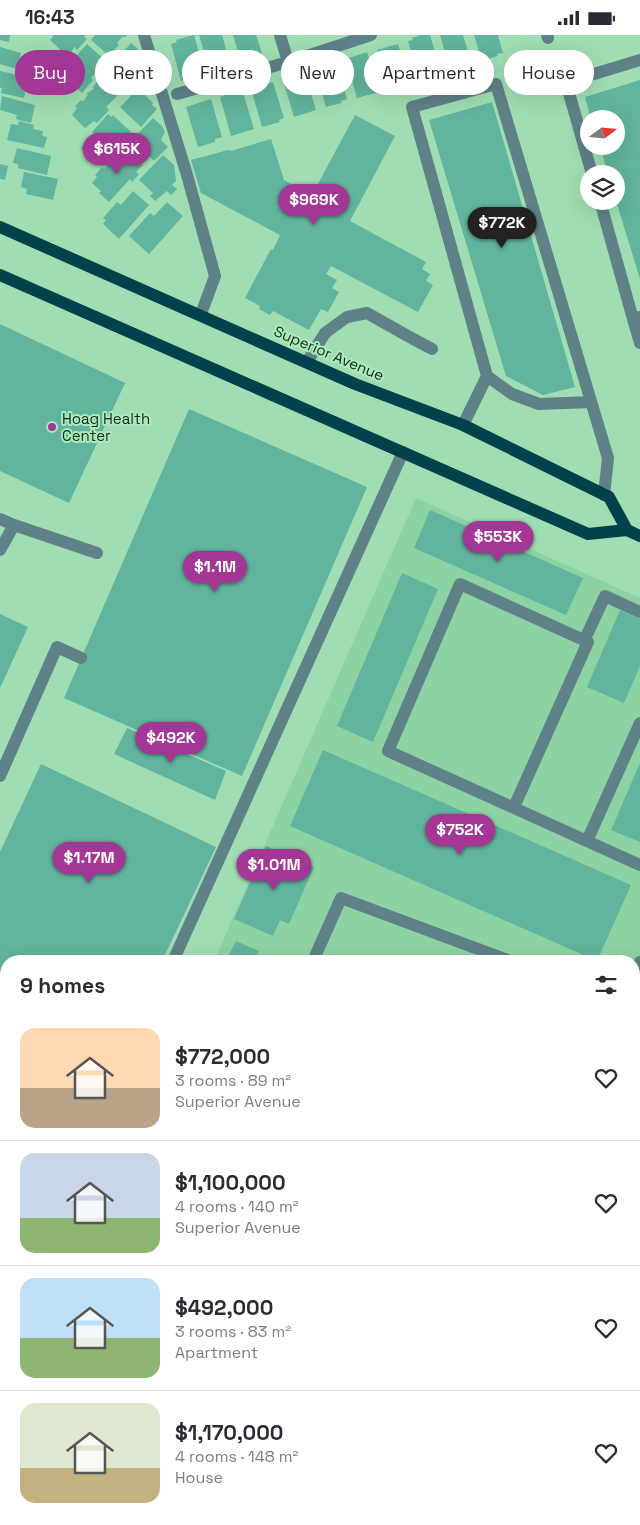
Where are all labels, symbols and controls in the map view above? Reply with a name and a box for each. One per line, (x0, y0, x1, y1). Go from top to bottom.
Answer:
text: 16:43 (25, 5, 75, 30)
chip: Buy (15, 50, 85, 95)
chip: Rent (95, 50, 172, 95)
chip: Filters (182, 50, 271, 95)
chip: New (281, 50, 354, 95)
chip: Apartment (364, 50, 494, 95)
chip: House (504, 50, 594, 95)
north arrow (580, 110, 625, 155)
map controls (580, 110, 625, 210)
pin: $615K (82, 133, 152, 175)
text: $615K (94, 138, 140, 159)
button: layers (580, 165, 625, 210)
pin: $969K (279, 183, 349, 226)
text: $969K (289, 189, 339, 210)
pin: $772K (467, 207, 537, 249)
text: $772K (479, 212, 525, 233)
street label: Superior Avenue (271, 321, 387, 385)
place label: Hoag Health Center (62, 409, 150, 445)
marker: Hoag Health Center (46, 421, 58, 433)
pin: $553K (463, 521, 533, 563)
text: $553K (474, 526, 522, 547)
pin: $1.1M (180, 551, 250, 593)
text: $1.1M (194, 556, 236, 577)
pin: $492K (136, 721, 206, 764)
text: $492K (146, 727, 196, 748)
pin: $752K (425, 813, 495, 856)
text: $752K (436, 819, 484, 840)
pin: $1.17M (48, 841, 130, 884)
text: $1.17M (63, 847, 115, 868)
pin: $1.01M (233, 849, 315, 891)
text: $1.01M (247, 854, 301, 875)
icon: filters (592, 971, 620, 999)
text: 9 homes (20, 972, 105, 999)
text: $772,000 (175, 1043, 270, 1070)
icon: home (60, 1048, 120, 1108)
icon: heart (592, 1064, 620, 1092)
text: 3 rooms · 89 m² (175, 1070, 291, 1091)
text: Superior Avenue (175, 1091, 301, 1112)
text: $1,100,000 (175, 1169, 286, 1196)
icon: home (60, 1173, 120, 1233)
icon: heart (592, 1189, 620, 1217)
text: 4 rooms · 140 m² (175, 1196, 299, 1217)
text: Superior Avenue (175, 1217, 301, 1238)
text: $492,000 (175, 1294, 273, 1321)
icon: home (60, 1298, 120, 1358)
icon: heart (592, 1314, 620, 1342)
text: 3 rooms · 83 m² (175, 1321, 291, 1342)
text: Apartment (175, 1342, 258, 1363)
text: $1,170,000 (175, 1419, 283, 1446)
icon: home (60, 1423, 120, 1483)
icon: heart (592, 1439, 620, 1467)
text: 4 rooms · 148 m² (175, 1446, 298, 1467)
text: House (175, 1467, 223, 1488)

